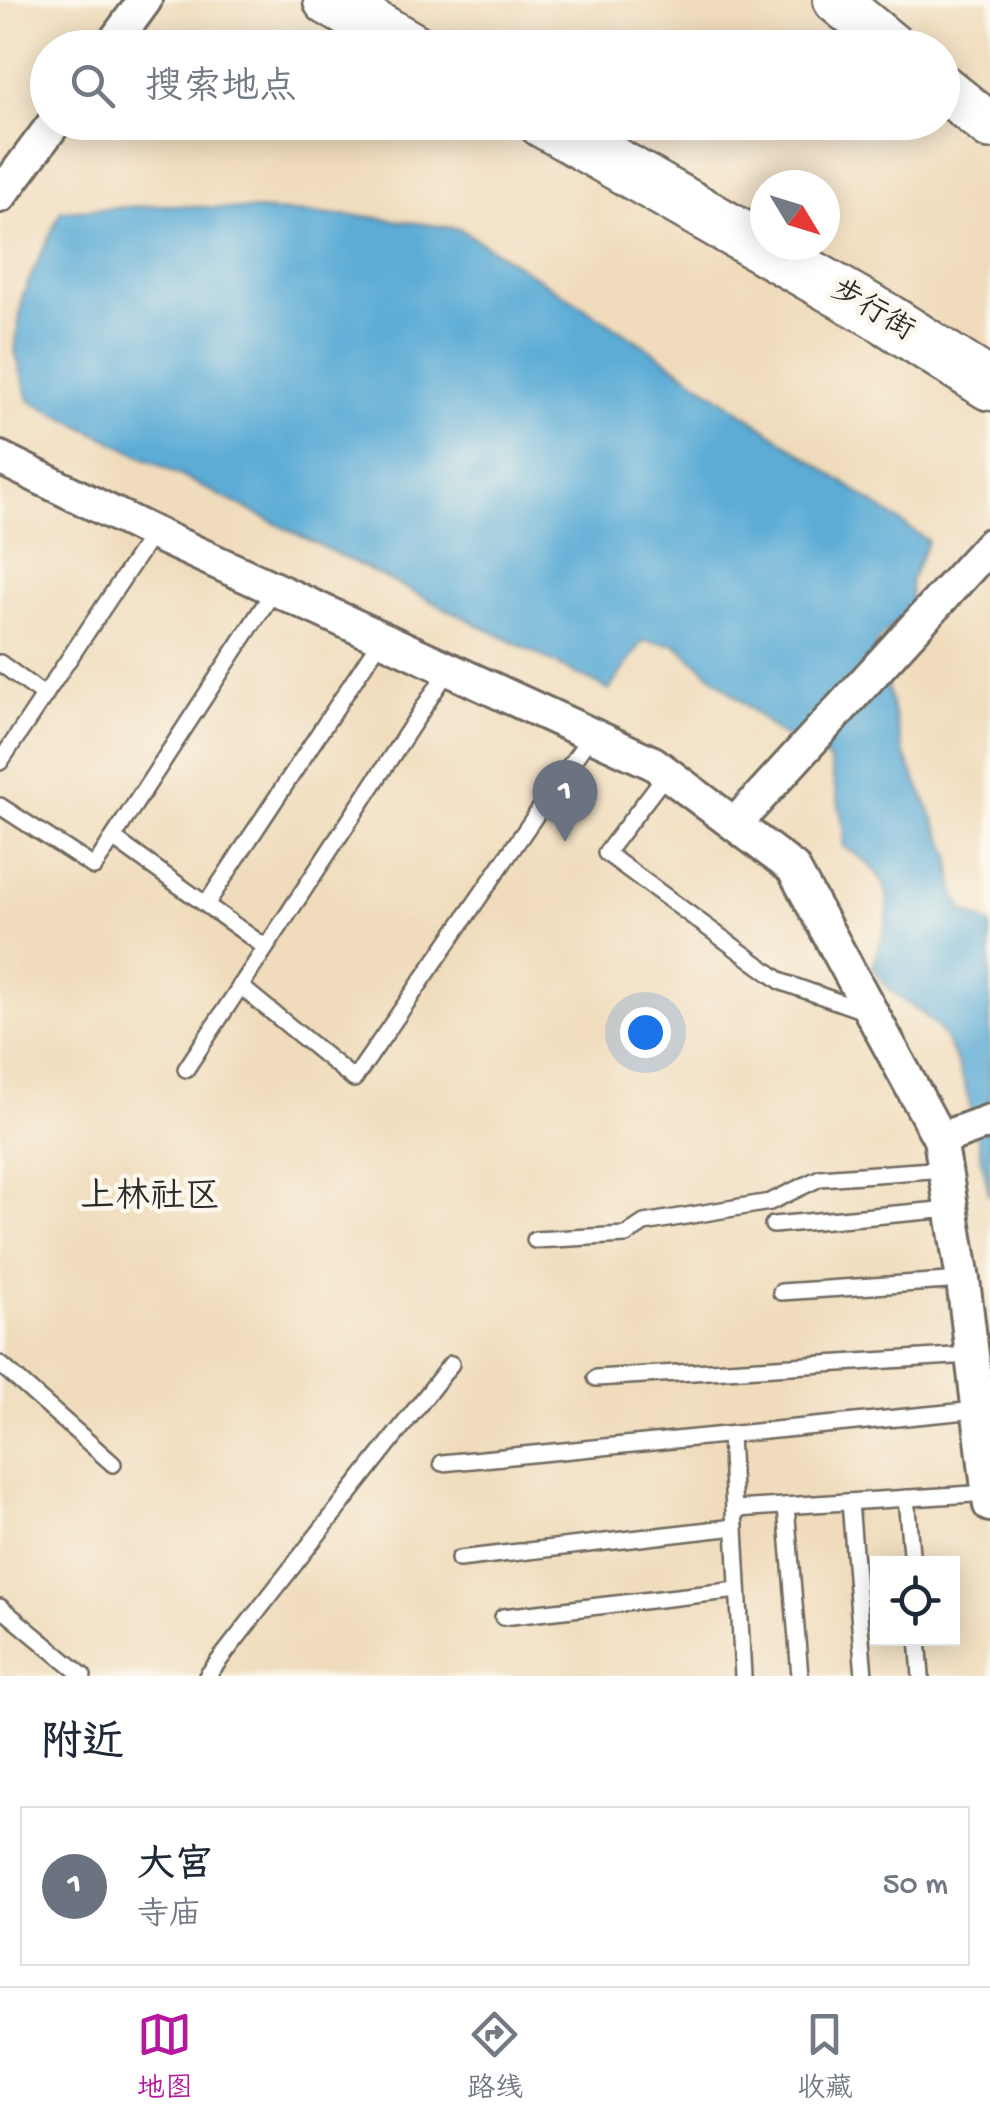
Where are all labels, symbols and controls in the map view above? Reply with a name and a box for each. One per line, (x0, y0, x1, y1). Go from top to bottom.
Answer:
search box (30, 30, 960, 140)
icon: search (65, 58, 120, 113)
text: 搜索地点 (145, 68, 297, 112)
north arrow (750, 170, 840, 260)
street label: 步行街 (824, 272, 921, 350)
pin: 1 (532, 760, 598, 842)
your location (620, 1007, 671, 1058)
district label: 上林社区 (80, 1177, 220, 1220)
map controls (870, 1556, 960, 1646)
button: locate (870, 1556, 960, 1646)
text: 附近 (40, 1722, 124, 1771)
text: 大宫 (137, 1846, 213, 1890)
text: 1 (68, 1867, 81, 1905)
text: 50 m (883, 1867, 948, 1905)
text: 寺庙 (137, 1898, 201, 1936)
tab: 地图 (137, 2007, 193, 2107)
tab: 路线 (467, 2007, 523, 2107)
tab: 收藏 (797, 2007, 853, 2107)

